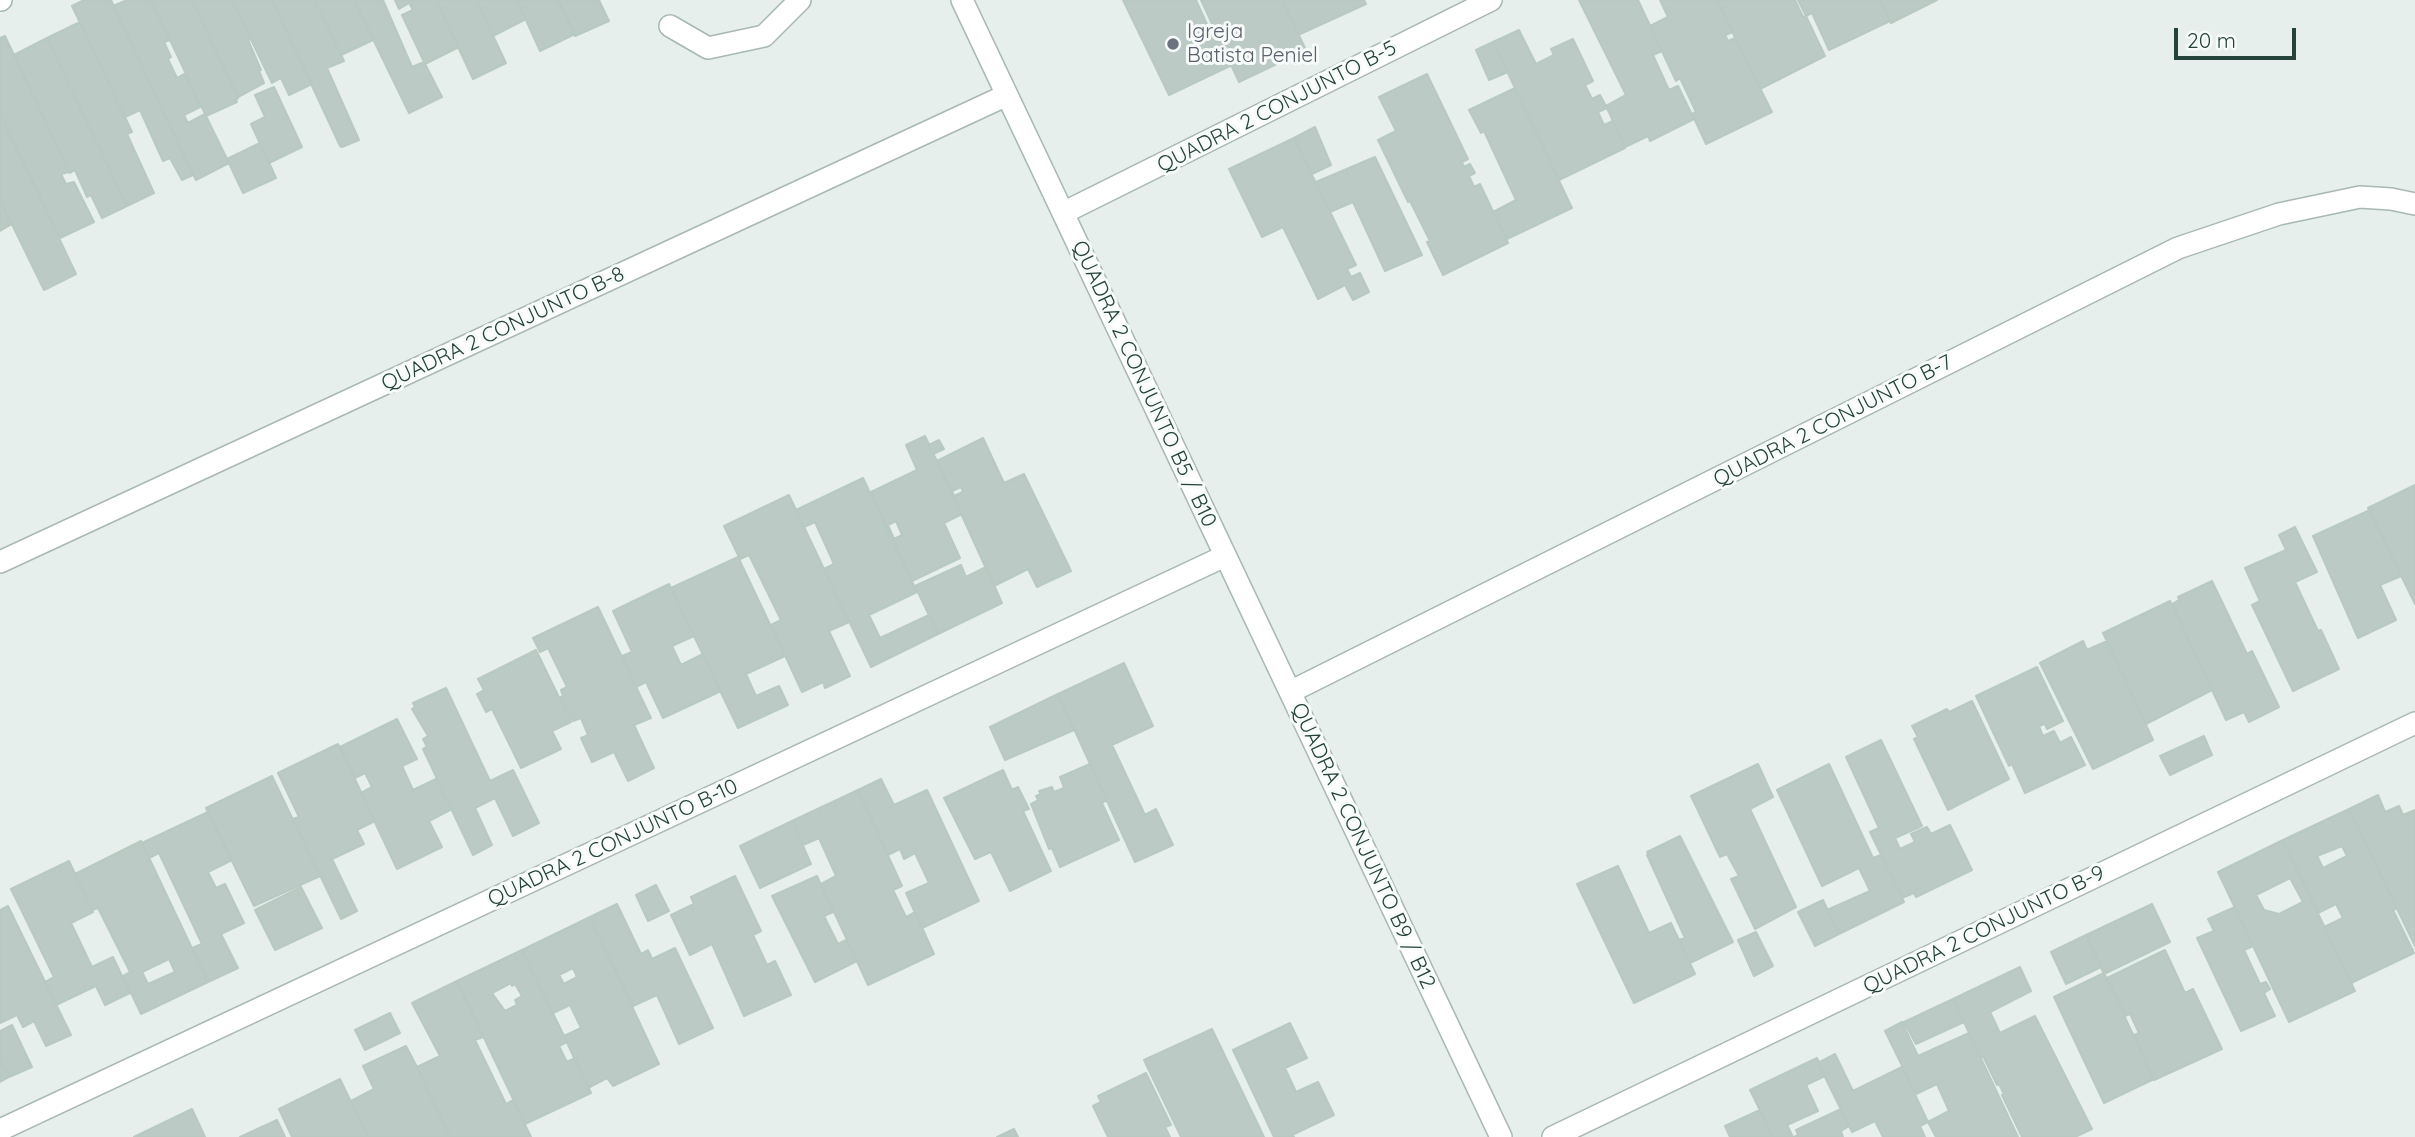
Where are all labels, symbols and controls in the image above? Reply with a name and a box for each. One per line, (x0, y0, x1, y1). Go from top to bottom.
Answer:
scale bar (2177, 14, 2300, 58)
place label: Igreja Batista Peniel (1187, 19, 1318, 69)
text: 20 m (2187, 27, 2236, 53)
street label: QUADRA 2 CONJUNTO B-5 (1153, 36, 1401, 178)
marker: Igreja Batista Peniel (1165, 36, 1181, 52)
street label: QUADRA 2 CONJUNTO B5 / B10 (1066, 237, 1222, 531)
street label: QUADRA 2 CONJUNTO B-8 (378, 262, 628, 396)
street label: QUADRA 2 CONJUNTO B-7 (1709, 350, 1957, 492)
street label: QUADRA 2 CONJUNTO B9 / B12 (1285, 699, 1441, 993)
street label: QUADRA 2 CONJUNTO B-10 (484, 774, 742, 912)
street label: QUADRA 2 CONJUNTO B-9 (1859, 860, 2109, 1000)

